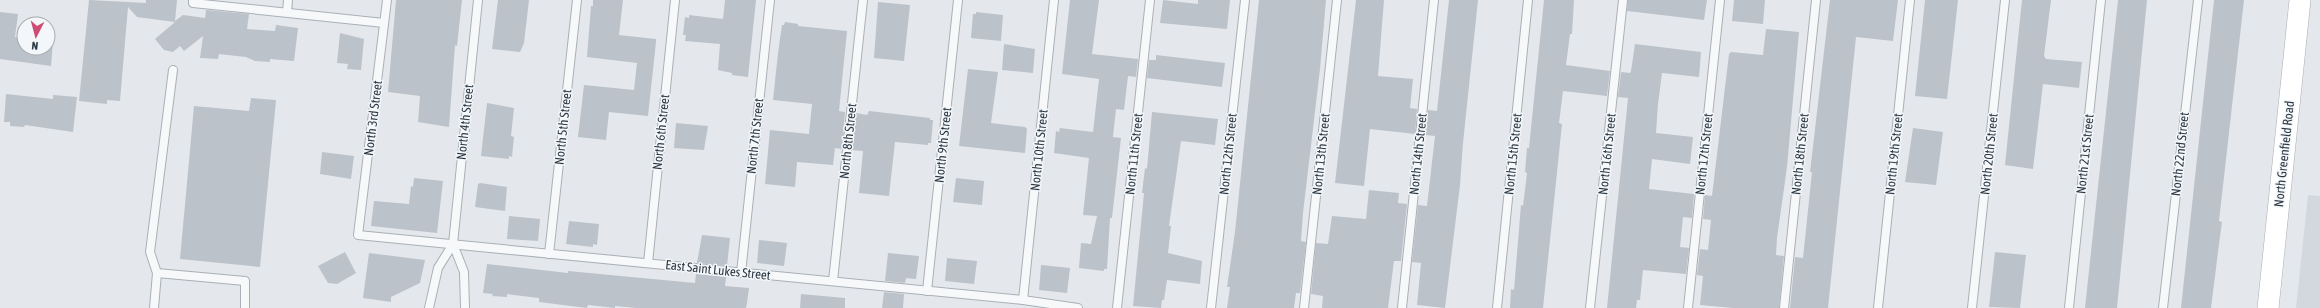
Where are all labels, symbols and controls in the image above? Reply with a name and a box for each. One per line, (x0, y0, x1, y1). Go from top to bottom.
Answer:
north arrow (16, 16, 56, 56)
text: N (31, 40, 39, 52)
street label: North 3rd Street (361, 79, 385, 156)
street label: North 4th Street (454, 83, 476, 160)
street label: North 5th Street (552, 88, 574, 165)
street label: North 6th Street (650, 93, 672, 170)
street label: North 7th Street (744, 97, 766, 174)
street label: North Greenfield Road (2271, 100, 2297, 208)
street label: North 8th Street (837, 102, 859, 179)
street label: North 9th Street (932, 106, 954, 183)
street label: North 10th Street (1027, 108, 1051, 192)
street label: North 22nd Street (2168, 111, 2192, 197)
street label: North 11th Street (1122, 112, 1146, 196)
street label: North 12th Street (1216, 112, 1240, 196)
street label: North 13th Street (1309, 112, 1333, 196)
street label: North 14th Street (1406, 112, 1430, 196)
street label: North 15th Street (1501, 112, 1525, 196)
street label: North 16th Street (1595, 112, 1619, 196)
street label: North 17th Street (1692, 112, 1716, 196)
street label: North 18th Street (1788, 112, 1812, 196)
street label: North 19th Street (1882, 112, 1906, 196)
street label: North 20th Street (1977, 112, 2001, 196)
street label: North 21st Street (2073, 113, 2097, 195)
street label: East Saint Lukes Street (665, 257, 772, 283)

